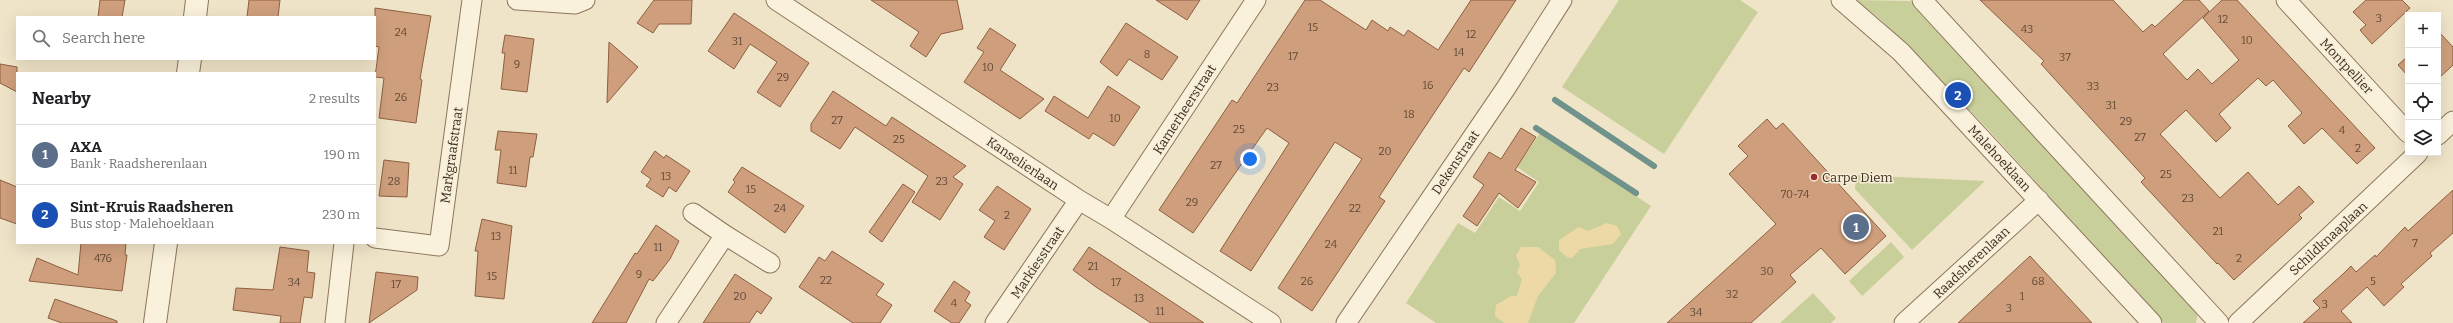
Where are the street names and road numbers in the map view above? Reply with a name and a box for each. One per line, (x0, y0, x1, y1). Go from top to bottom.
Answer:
street label: Montpellier (2317, 35, 2376, 98)
street label: Kamerheerstraat (1150, 61, 1219, 157)
street label: Markgraafstraat (437, 106, 466, 204)
street label: Malehoeklaan (1965, 122, 2035, 195)
street label: Dekenstraat (1429, 127, 1482, 197)
street label: Kanselierlaan (984, 134, 1062, 193)
street label: Schildknaaplaan (2286, 198, 2371, 278)
street label: Markiesstraat (1008, 223, 1067, 301)
street label: Raadsherenlaan (1930, 223, 2013, 301)

